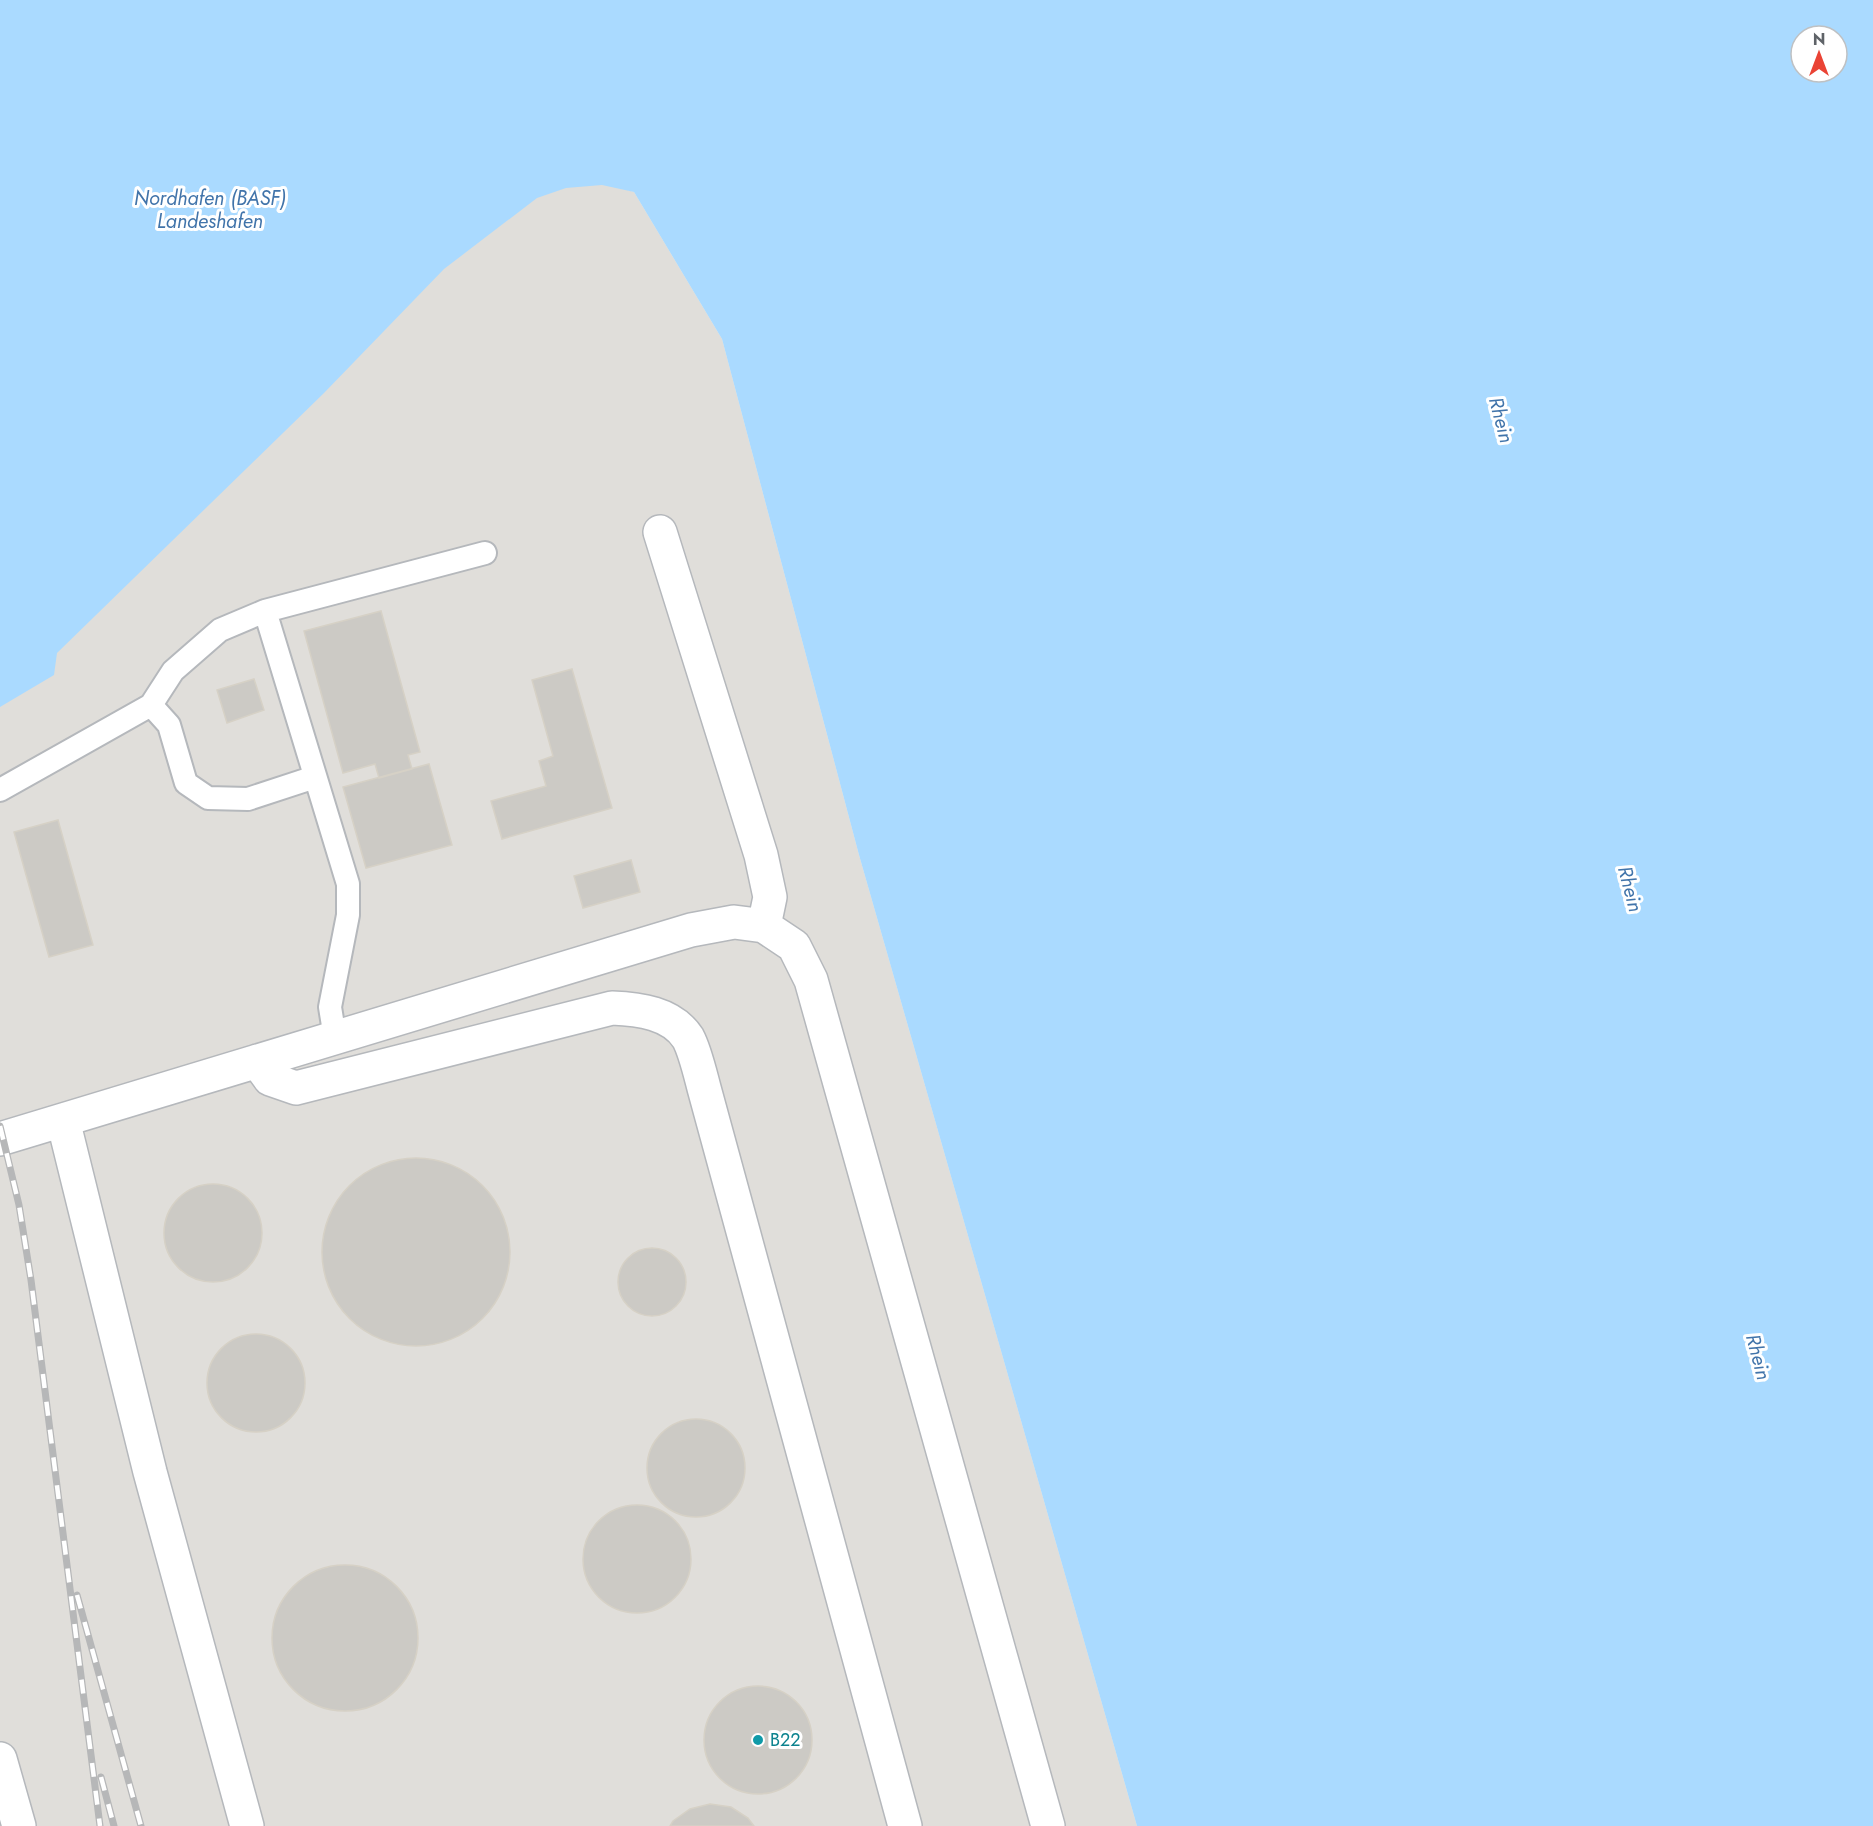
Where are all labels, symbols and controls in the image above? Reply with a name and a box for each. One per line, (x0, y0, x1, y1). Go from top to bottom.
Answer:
north arrow (1789, 24, 1849, 84)
text: N (1813, 28, 1825, 51)
water label: Nordhafen (BASF) Landeshafen (134, 184, 286, 236)
water label: Rhein (1481, 394, 1521, 446)
water label: Rhein (1610, 863, 1650, 915)
water label: Rhein (1738, 1331, 1778, 1383)
place label: B22 (770, 1727, 801, 1753)
marker: B22 (751, 1733, 765, 1747)

